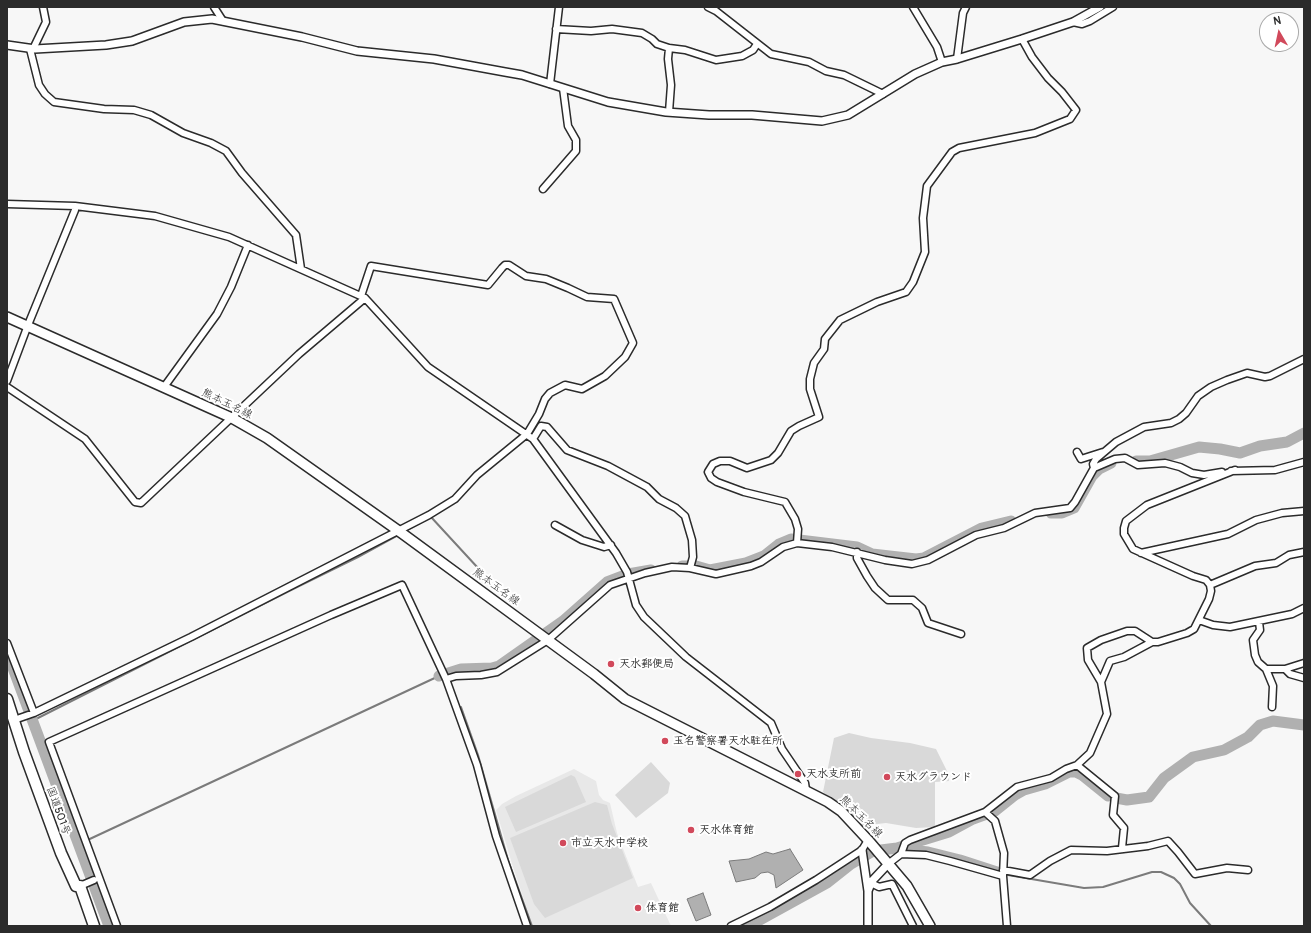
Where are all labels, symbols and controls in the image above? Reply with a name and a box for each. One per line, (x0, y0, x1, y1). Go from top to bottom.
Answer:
north arrow (1259, 12, 1299, 52)
text: N (1273, 14, 1282, 28)
street label: 熊本玉名線 (199, 386, 255, 422)
street label: 熊本玉名線 (470, 565, 522, 609)
place label: 天水郵便局 (619, 657, 674, 671)
marker: 天水郵便局 (606, 659, 616, 669)
place label: 玉名警察署天水駐在所 (673, 734, 783, 748)
marker: 玉名警察署天水駐在所 (660, 736, 670, 746)
place label: 天水支所前 (806, 767, 861, 781)
marker: 天水支所前 (793, 769, 803, 779)
place label: 天水グラウンド (895, 770, 972, 784)
marker: 天水グラウンド (882, 772, 892, 782)
street label: 国道501号 (43, 785, 73, 837)
street label: 熊本玉名線 (837, 793, 885, 841)
place label: 天水体育館 (699, 823, 754, 837)
marker: 天水体育館 (686, 825, 696, 835)
place label: 市立天水中学校 (571, 836, 648, 850)
marker: 市立天水中学校 (558, 838, 568, 848)
place label: 体育館 (646, 901, 679, 915)
marker: 体育館 (633, 903, 643, 913)

